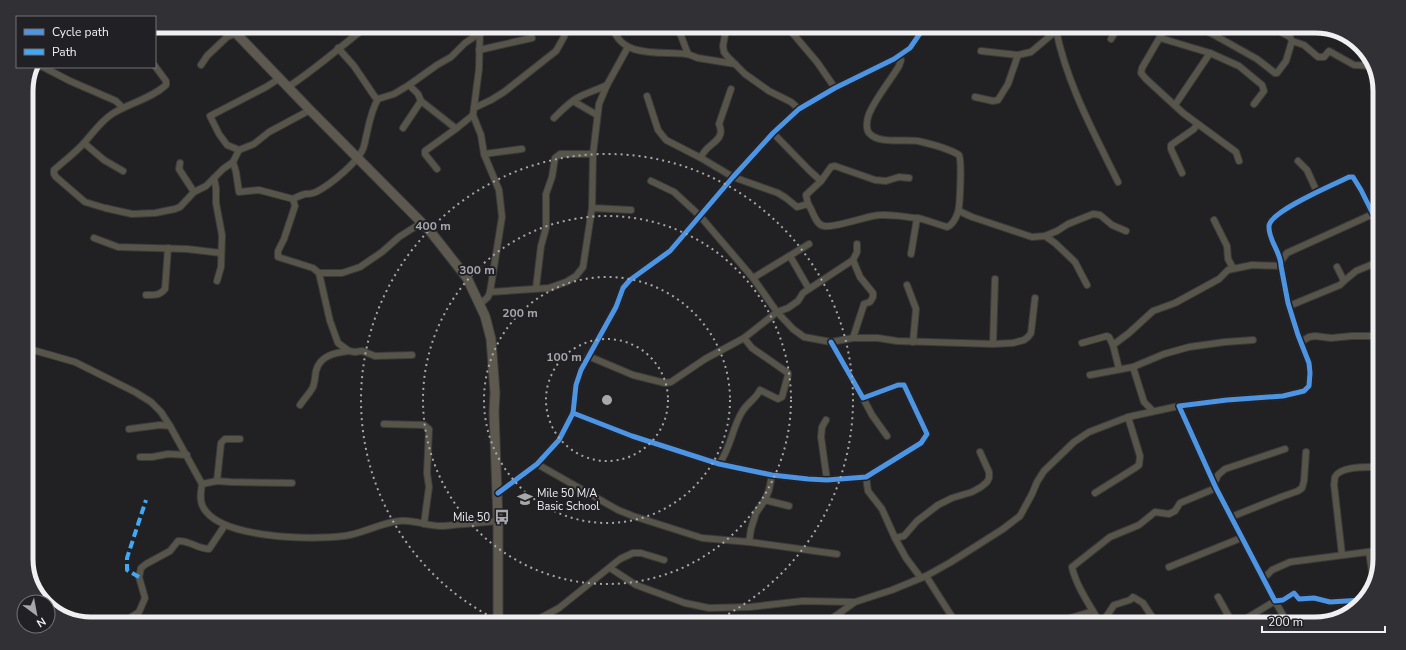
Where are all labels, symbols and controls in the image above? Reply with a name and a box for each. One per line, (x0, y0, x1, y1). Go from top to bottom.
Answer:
legend (16, 16, 156, 68)
text: Cycle path (52, 24, 109, 40)
text: Path (52, 44, 77, 60)
text: 400 m (415, 218, 451, 234)
text: 300 m (459, 262, 495, 278)
text: 200 m (502, 305, 538, 321)
text: 100 m (546, 349, 582, 365)
centre of rings (600, 393, 614, 407)
place label: Mile 50 M/A Basic School (537, 486, 600, 514)
school or university icon: Mile 50 M/A Basic School (516, 490, 534, 508)
bus stop icon: Mile 50 (493, 508, 511, 526)
place label: Mile 50 (453, 510, 490, 525)
north arrow (16, 594, 56, 634)
scale bar (1262, 608, 1385, 634)
text: N (34, 614, 49, 631)
text: 200 m (1268, 614, 1303, 630)

